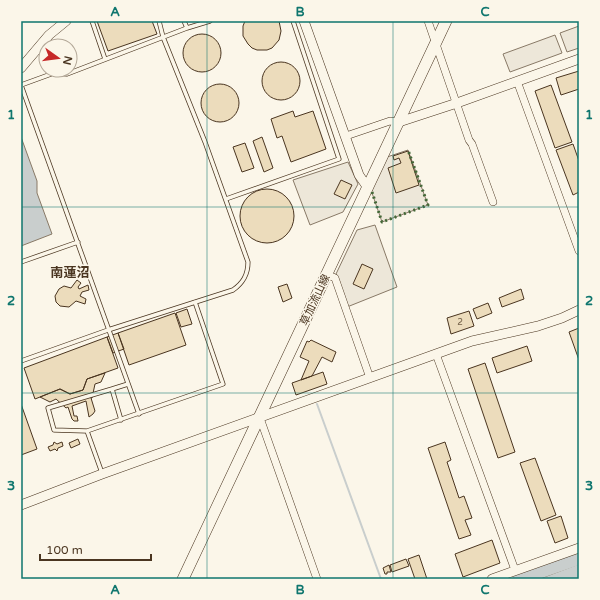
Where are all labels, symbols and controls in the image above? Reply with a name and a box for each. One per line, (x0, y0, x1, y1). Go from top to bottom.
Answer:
text: A (110, 4, 120, 20)
text: B (295, 4, 305, 20)
text: C (480, 4, 490, 20)
north arrow (38, 38, 78, 78)
text: N (60, 54, 75, 66)
text: 1 (7, 107, 15, 123)
text: 1 (585, 107, 593, 123)
district label: 南蓮沼 (50, 265, 90, 281)
street label: 草加流山線 (297, 272, 333, 328)
text: 2 (7, 293, 15, 309)
text: 2 (585, 293, 593, 309)
house number: 2 (457, 317, 463, 328)
text: 3 (7, 478, 15, 494)
text: 3 (585, 478, 593, 494)
scale bar (40, 536, 151, 562)
text: 100 m (46, 543, 83, 557)
text: A (110, 582, 120, 598)
text: B (295, 582, 305, 598)
text: C (480, 582, 490, 598)

